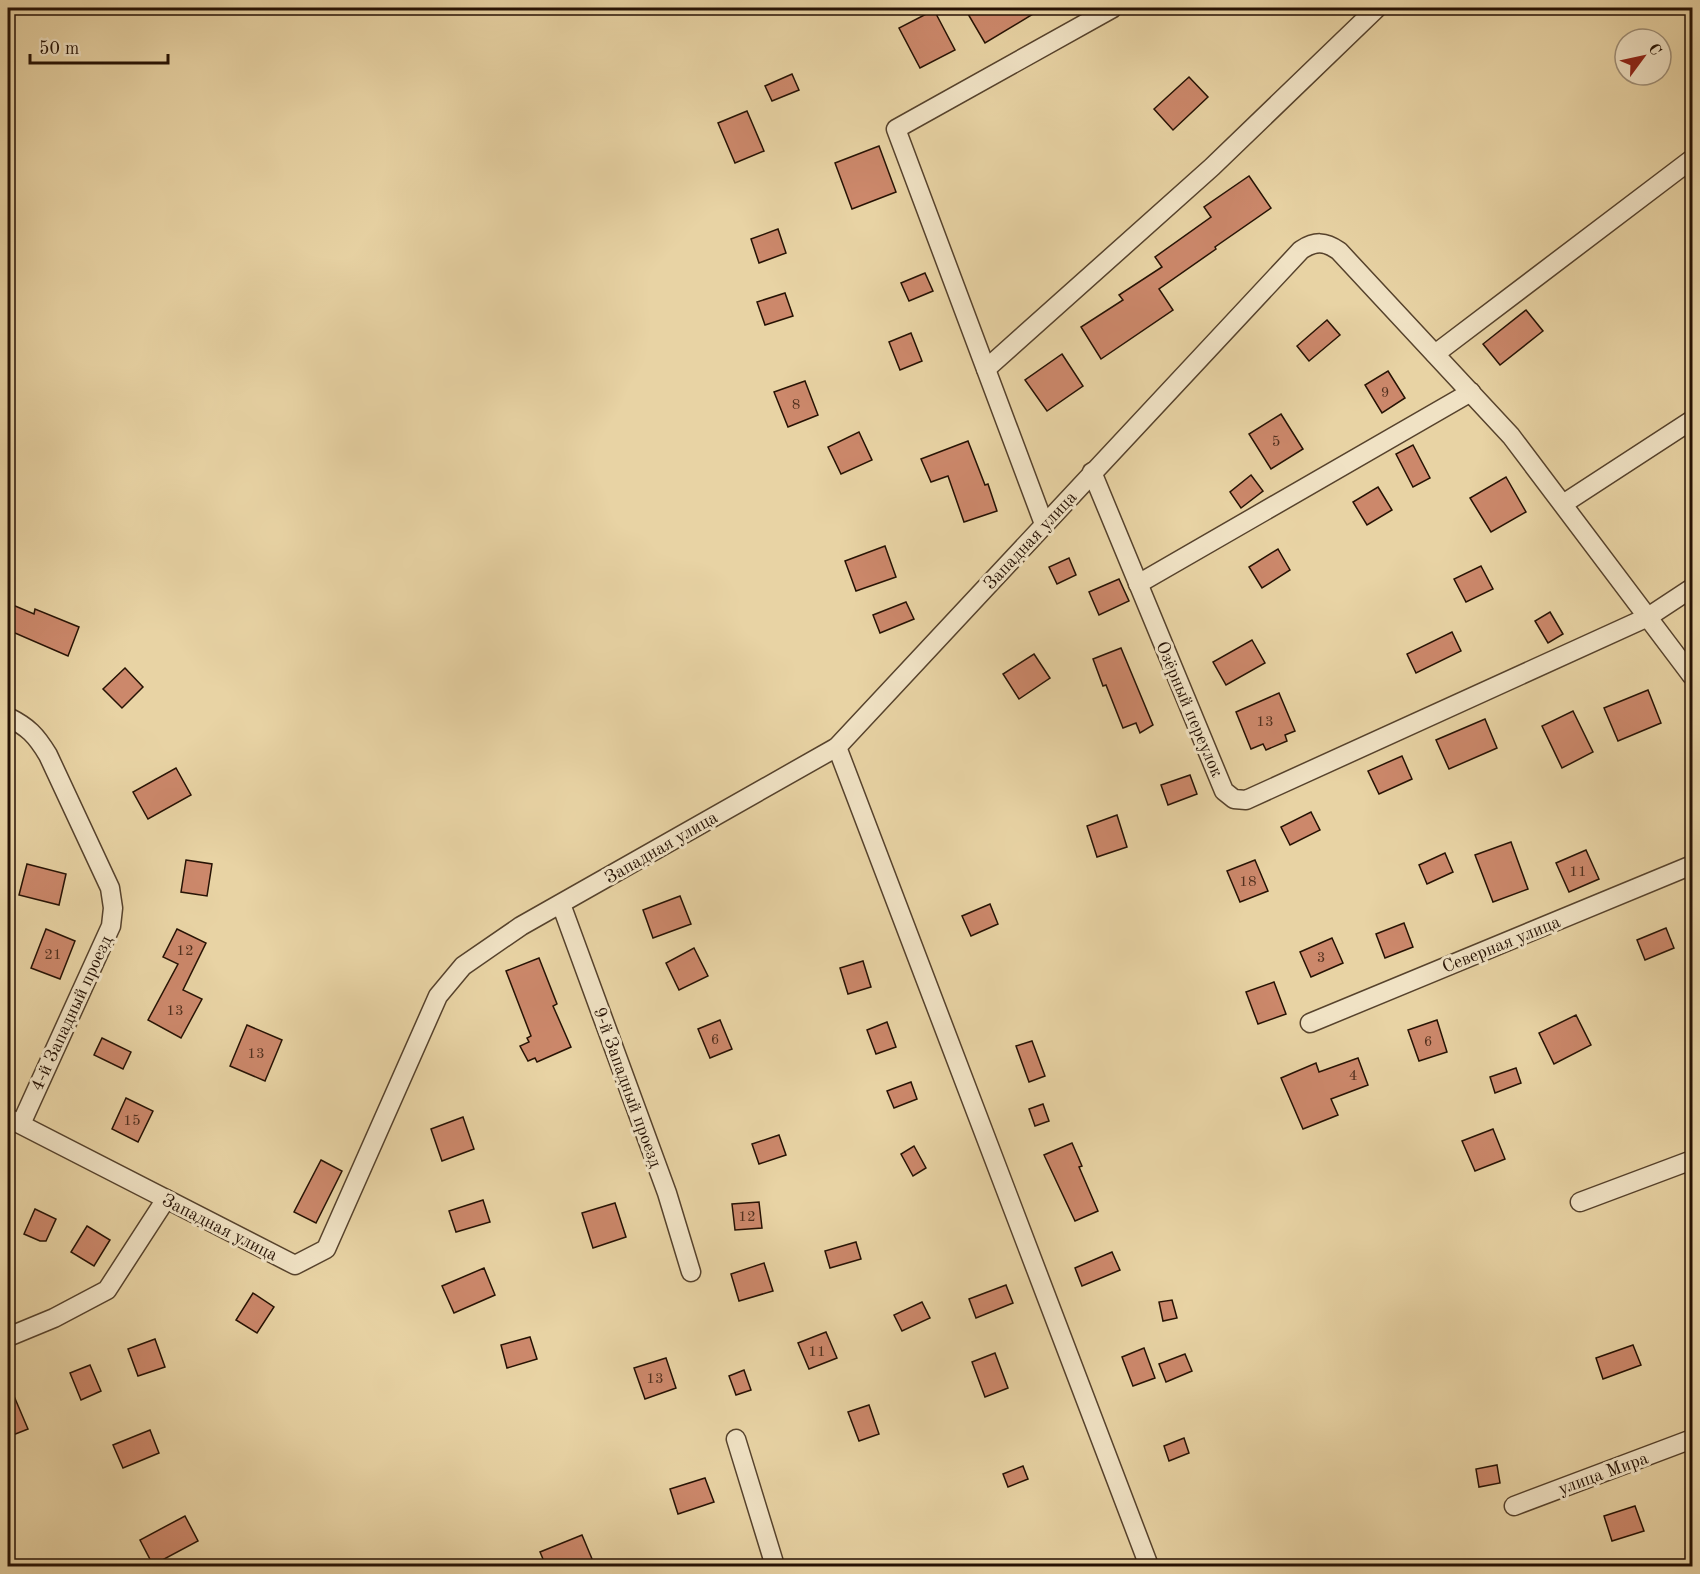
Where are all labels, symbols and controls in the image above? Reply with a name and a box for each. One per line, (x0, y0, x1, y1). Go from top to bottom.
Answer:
scale bar (30, 27, 168, 65)
north arrow (1613, 27, 1673, 87)
text: 50 m (39, 40, 79, 58)
text: С (1644, 41, 1663, 59)
house number: 9 (1381, 386, 1389, 401)
house number: 8 (792, 398, 800, 413)
house number: 5 (1272, 435, 1280, 450)
street label: Западная улица (981, 488, 1081, 593)
street label: Озёрный переулок (1152, 639, 1226, 780)
house number: 13 (1256, 715, 1274, 730)
street label: Западная улица (602, 808, 721, 887)
house number: 11 (1569, 865, 1587, 880)
house number: 18 (1239, 875, 1257, 890)
street label: Северная улица (1440, 913, 1563, 977)
street label: 4-й Западный проезд (28, 933, 116, 1094)
house number: 12 (176, 944, 194, 959)
house number: 21 (44, 948, 62, 963)
house number: 3 (1317, 951, 1325, 966)
house number: 13 (166, 1004, 184, 1019)
street label: 9-й Западный проезд (590, 1005, 664, 1170)
house number: 6 (711, 1033, 719, 1048)
house number: 6 (1424, 1035, 1432, 1050)
house number: 13 (247, 1047, 265, 1062)
house number: 4 (1349, 1069, 1357, 1084)
house number: 15 (123, 1114, 141, 1129)
street label: Западная улица (159, 1191, 280, 1265)
house number: 12 (738, 1210, 756, 1225)
house number: 11 (808, 1345, 826, 1360)
house number: 13 (646, 1372, 664, 1387)
street label: улица Мира (1556, 1449, 1651, 1498)

